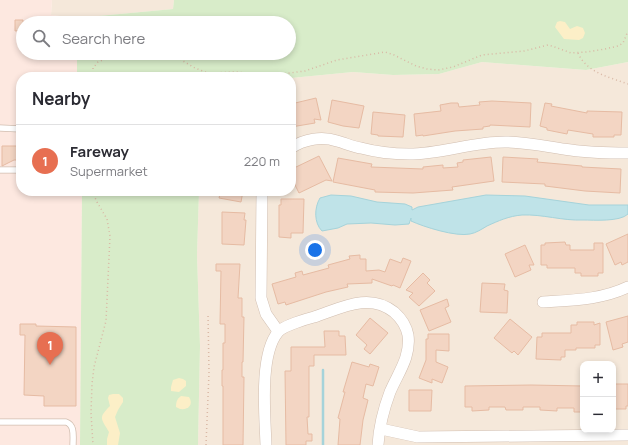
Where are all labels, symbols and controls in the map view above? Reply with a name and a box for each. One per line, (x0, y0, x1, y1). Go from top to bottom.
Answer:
search box (16, 16, 296, 60)
icon: search (30, 27, 52, 49)
text: Search here (62, 28, 145, 49)
text: Nearby (32, 87, 90, 110)
text: Fareway (70, 141, 129, 162)
text: 1 (42, 152, 48, 170)
text: 220 m (244, 152, 280, 170)
text: Supermarket (70, 162, 148, 180)
your location (305, 240, 325, 260)
pin: 1 (37, 332, 63, 365)
map controls (580, 361, 616, 433)
button: + (580, 361, 616, 397)
button: − (580, 397, 616, 433)

